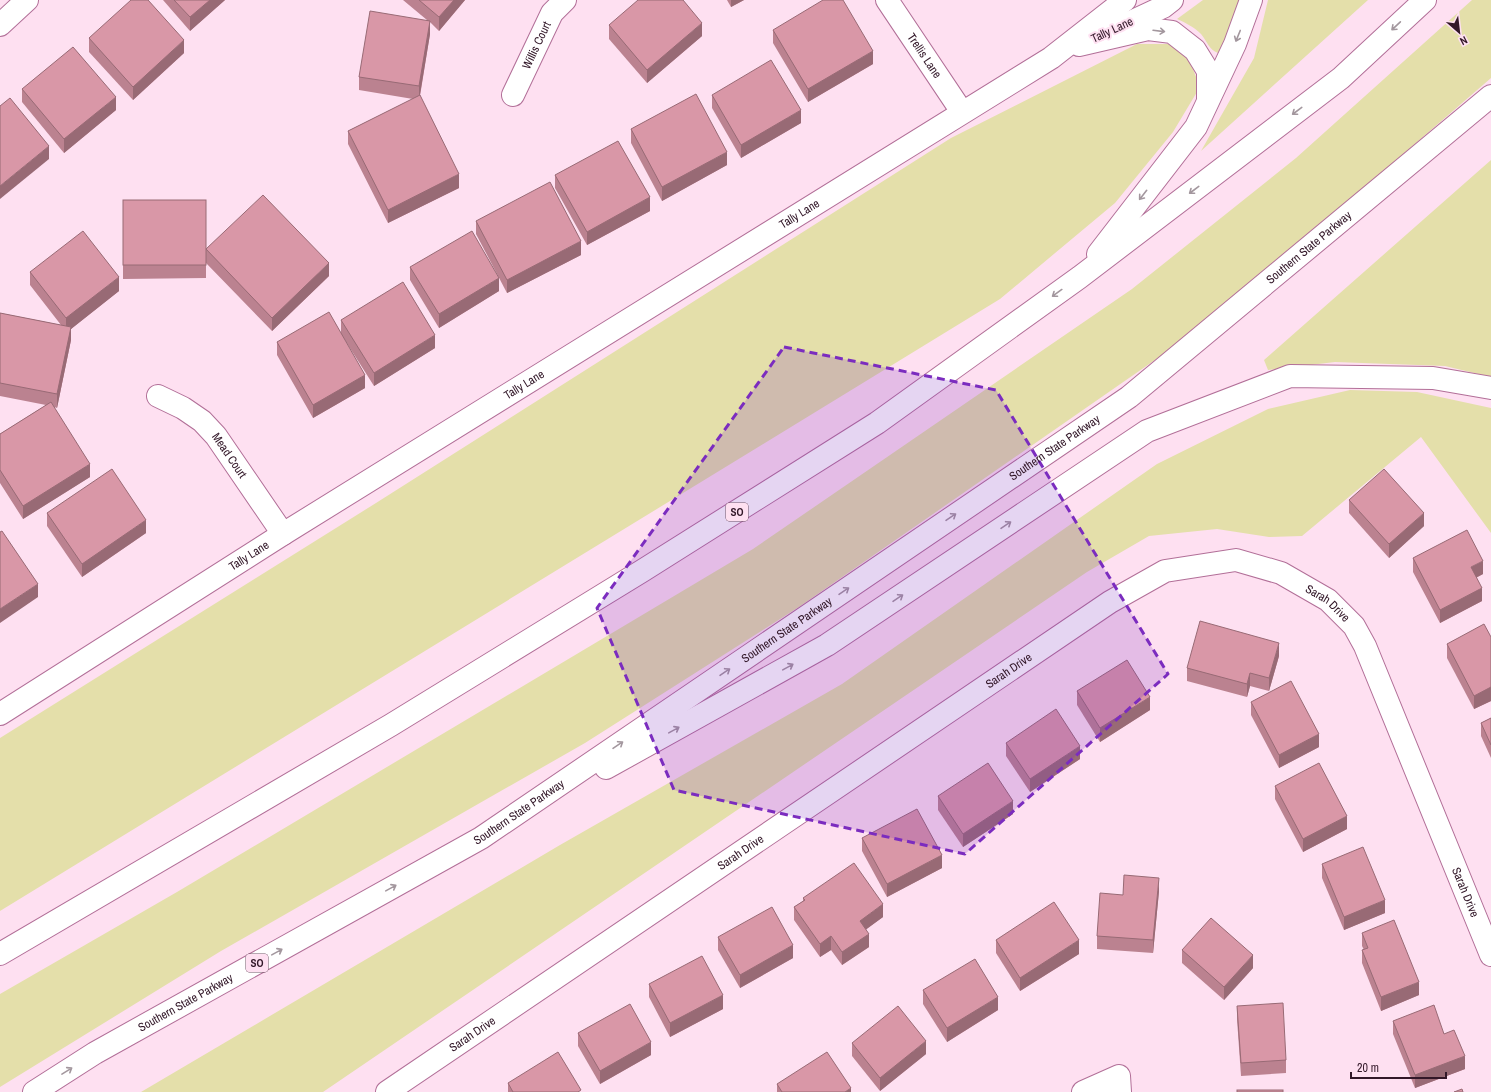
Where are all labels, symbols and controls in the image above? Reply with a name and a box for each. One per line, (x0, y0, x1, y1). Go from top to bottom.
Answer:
north arrow (1439, 12, 1479, 52)
street label: Tally Lane (1088, 13, 1136, 47)
street label: Willis Court (518, 19, 555, 72)
one-way arrow (1391, 22, 1402, 31)
one-way arrow (1152, 27, 1165, 35)
street label: Trellis Lane (903, 30, 945, 81)
one-way arrow (1233, 30, 1241, 42)
text: N (1458, 33, 1470, 49)
one-way arrow (1292, 106, 1303, 115)
one-way arrow (1189, 185, 1200, 194)
one-way arrow (1139, 190, 1147, 201)
street label: Tally Lane (776, 195, 823, 232)
street label: Southern State Parkway (1263, 207, 1355, 288)
one-way arrow (1052, 289, 1063, 297)
street label: Tally Lane (501, 366, 547, 403)
street label: Southern State Parkway (1006, 411, 1103, 484)
street label: Mead Court (208, 430, 251, 482)
road number: SO (726, 503, 748, 521)
one-way arrow (946, 513, 957, 521)
one-way arrow (1000, 521, 1012, 529)
street label: Tally Lane (226, 537, 272, 574)
street label: Sarah Drive (1303, 581, 1353, 625)
one-way arrow (838, 587, 849, 595)
street label: Southern State Parkway (738, 593, 835, 666)
one-way arrow (892, 594, 903, 602)
street label: Sarah Drive (982, 649, 1035, 692)
one-way arrow (782, 662, 794, 670)
one-way arrow (719, 668, 730, 676)
one-way arrow (668, 726, 680, 734)
one-way arrow (612, 741, 623, 749)
street label: Southern State Parkway (471, 776, 567, 849)
street label: Sarah Drive (714, 831, 767, 874)
street label: Sarah Drive (1448, 865, 1483, 920)
one-way arrow (385, 884, 397, 892)
one-way arrow (271, 947, 283, 955)
road number: SO (246, 954, 268, 972)
street label: Southern State Parkway (135, 970, 236, 1035)
street label: Sarah Drive (446, 1013, 499, 1056)
scale bar (1351, 1054, 1446, 1080)
text: 20 m (1357, 1060, 1379, 1076)
one-way arrow (61, 1067, 72, 1075)

